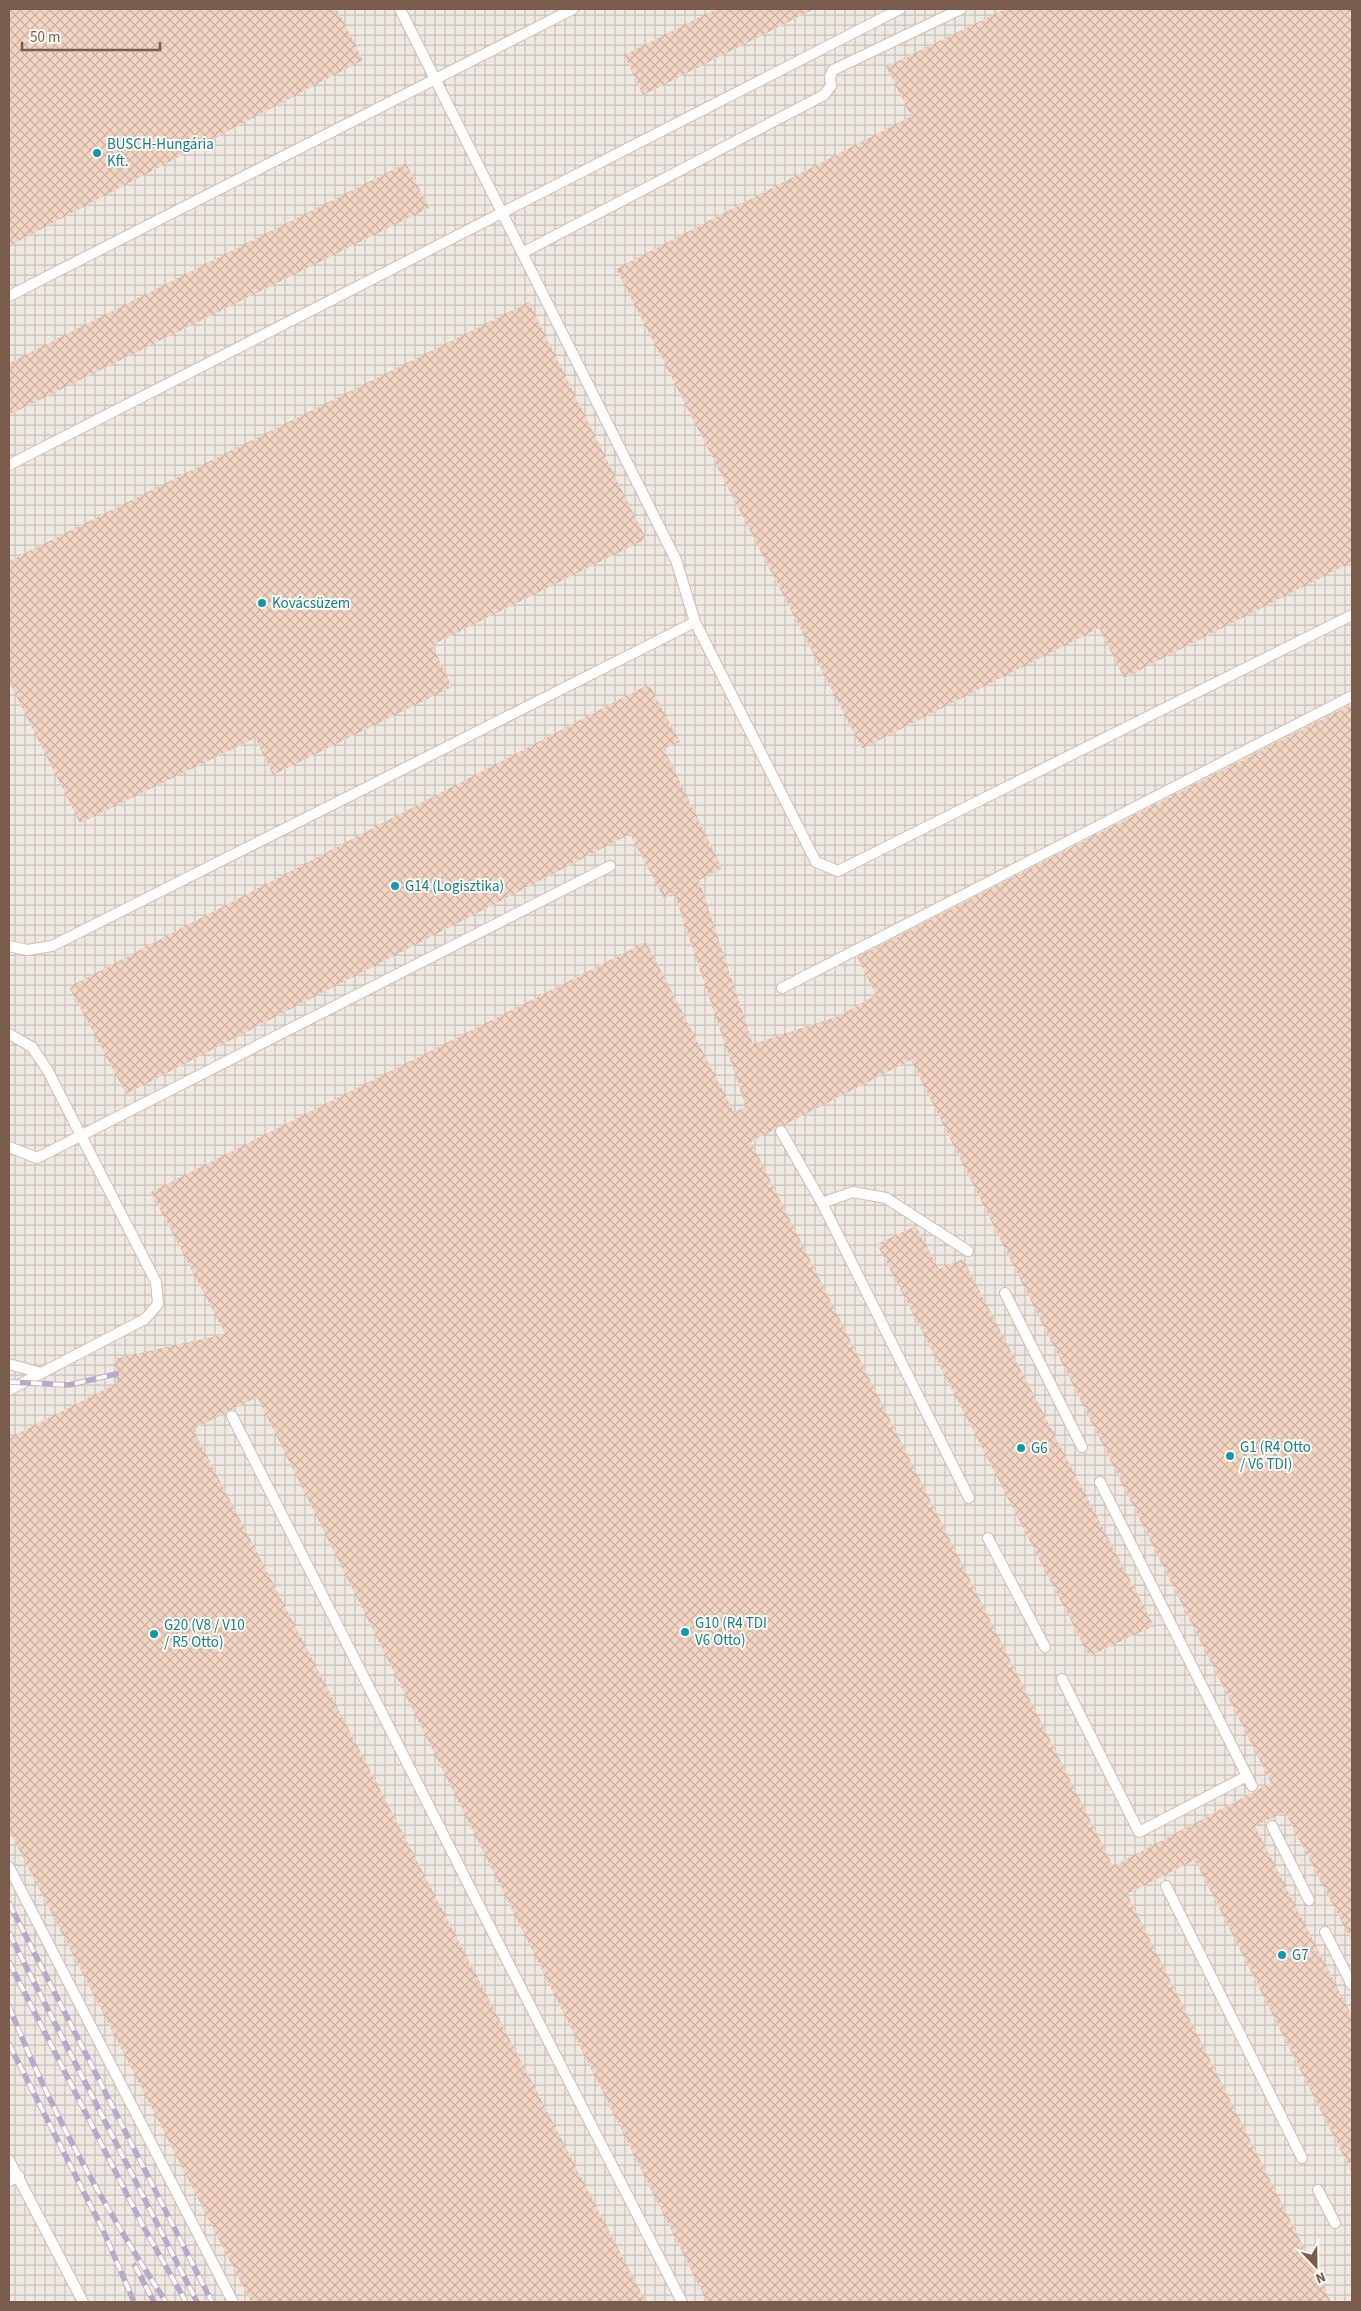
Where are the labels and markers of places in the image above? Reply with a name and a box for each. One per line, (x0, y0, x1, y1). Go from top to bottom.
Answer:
place label: BUSCH-Hungária Kft. (107, 134, 214, 172)
marker: BUSCH-Hungária Kft. (91, 147, 103, 159)
place label: Kovácsüzem (272, 593, 350, 614)
marker: Kovácsüzem (256, 597, 268, 609)
place label: G14 (Logisztika) (405, 876, 504, 897)
marker: G14 (Logisztika) (389, 880, 401, 892)
place label: G1 (R4 Otto / V6 TDI) (1240, 1437, 1311, 1475)
place label: G6 (1031, 1438, 1048, 1459)
marker: G6 (1015, 1442, 1027, 1454)
marker: G1 (R4 Otto / V6 TDI) (1224, 1450, 1236, 1462)
place label: G10 (R4 TDI V6 Otto) (695, 1613, 767, 1651)
place label: G20 (V8 / V10 / R5 Otto) (164, 1615, 245, 1653)
marker: G10 (R4 TDI V6 Otto) (679, 1626, 691, 1638)
marker: G20 (V8 / V10 / R5 Otto) (148, 1628, 160, 1640)
place label: G7 (1292, 1945, 1309, 1966)
marker: G7 (1276, 1949, 1288, 1961)

